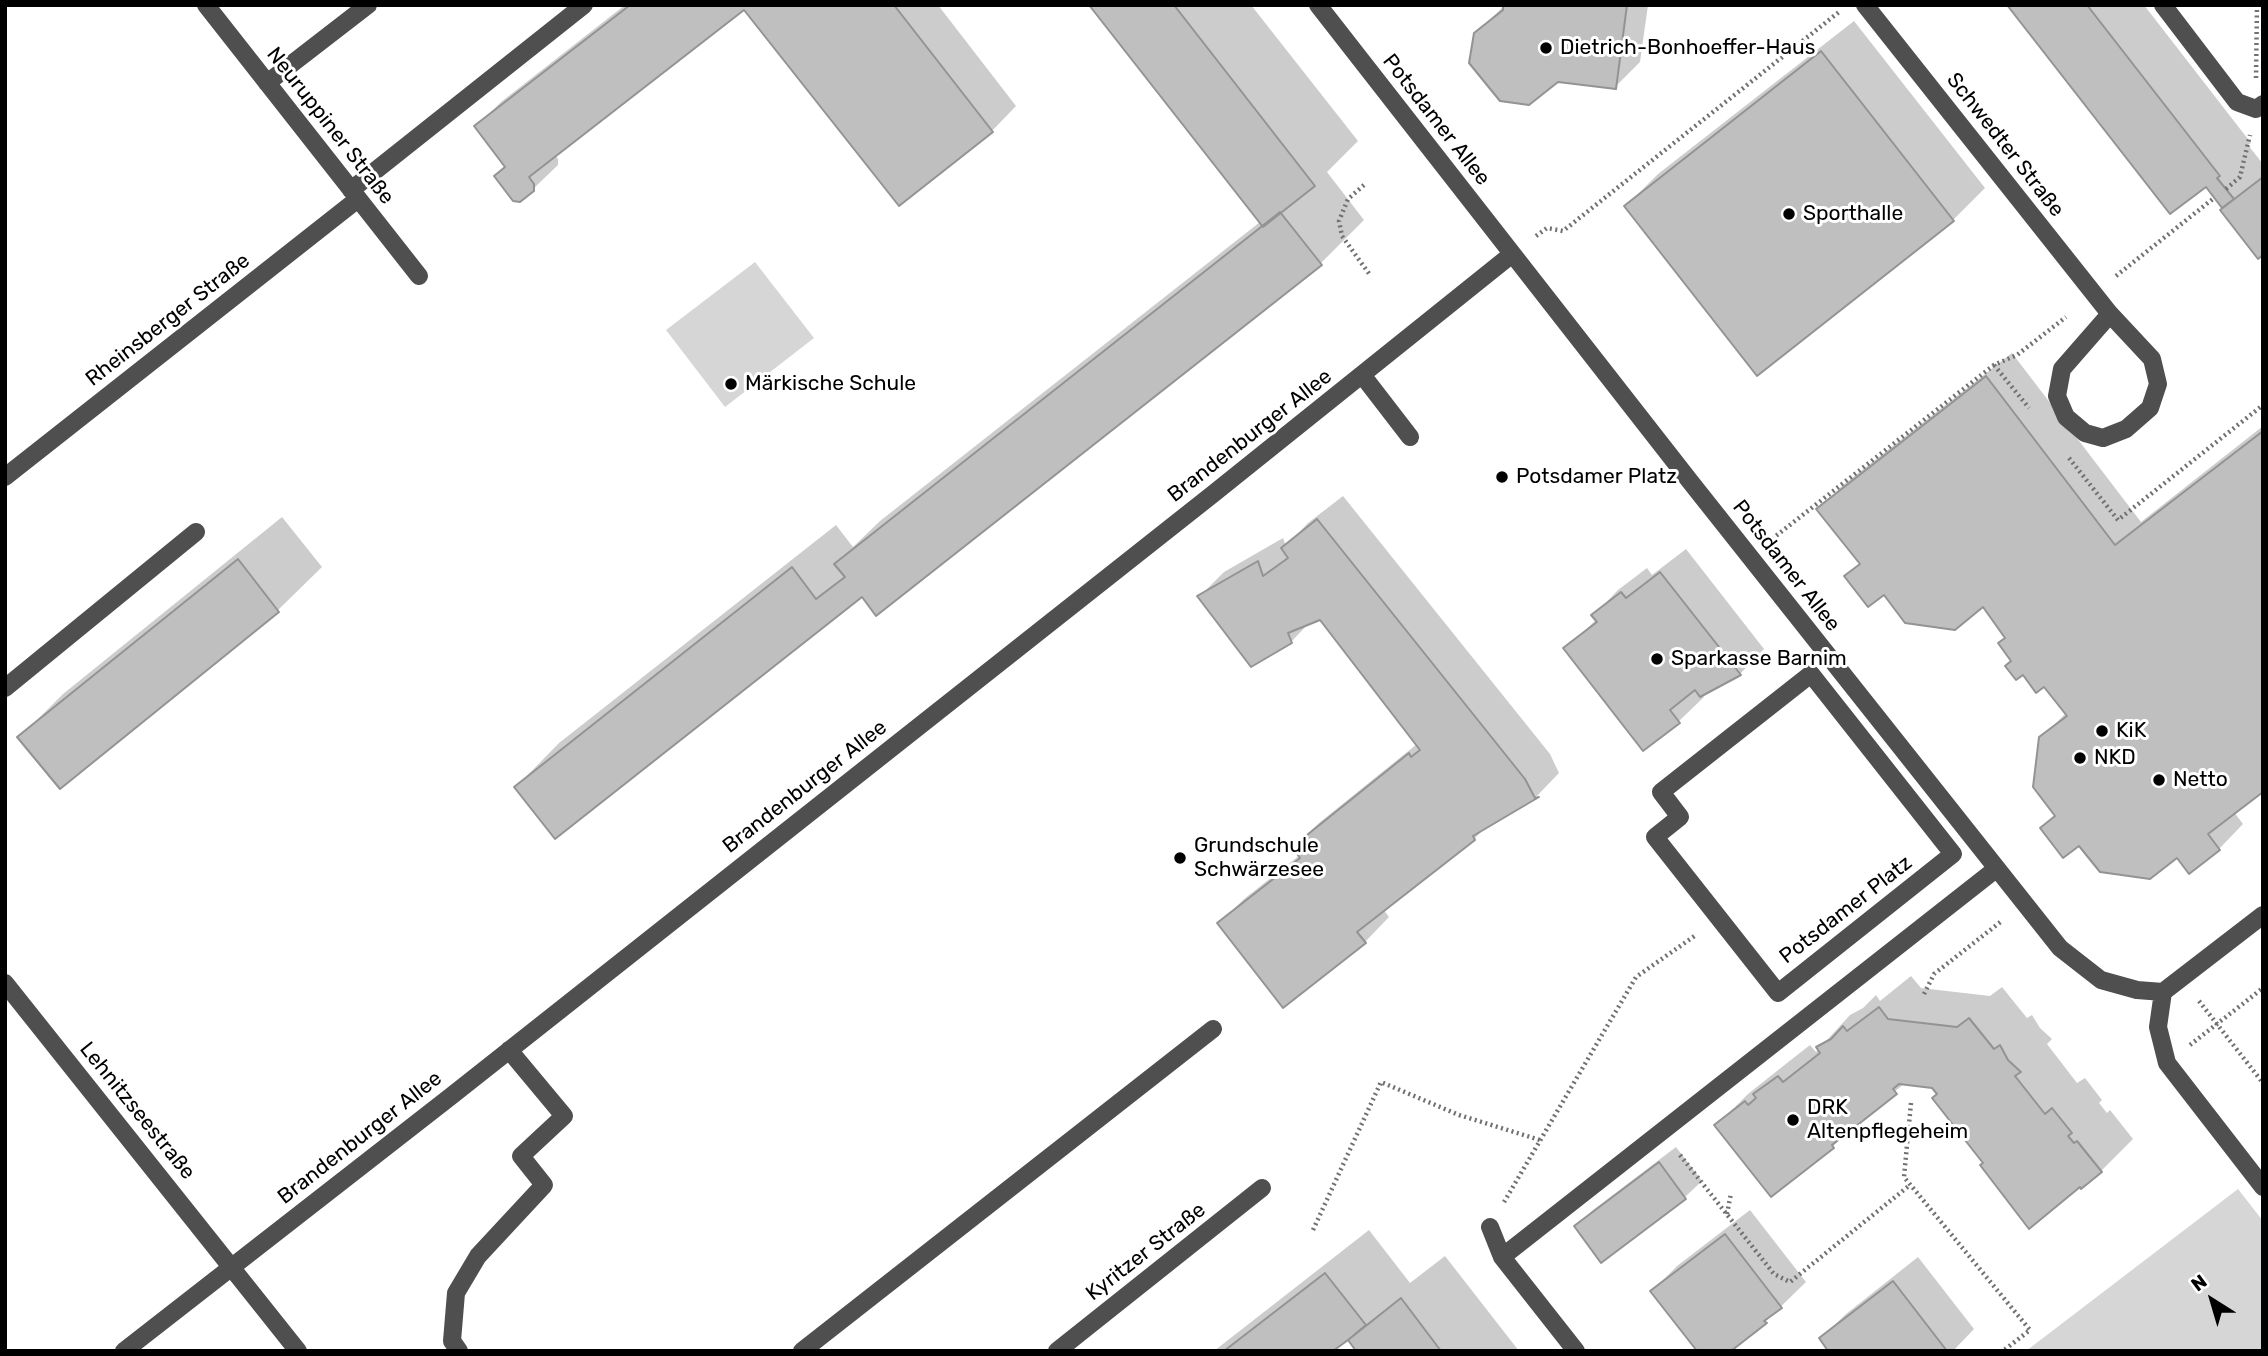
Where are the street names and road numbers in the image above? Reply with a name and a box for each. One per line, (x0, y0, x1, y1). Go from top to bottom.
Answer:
street label: Neuruppiner Straße (261, 43, 399, 209)
street label: Potsdamer Allee (1377, 49, 1495, 191)
street label: Schwedter Straße (1941, 68, 2069, 222)
street label: Rheinsberger Straße (81, 248, 255, 392)
street label: Brandenburger Allee (1163, 364, 1337, 508)
street label: Potsdamer Allee (1727, 495, 1845, 637)
street label: Brandenburger Allee (718, 715, 892, 859)
street label: Potsdamer Platz (1775, 851, 1917, 969)
street label: Lehnitzseestraße (74, 1037, 200, 1185)
street label: Brandenburger Allee (273, 1066, 447, 1210)
street label: Kyritzer Straße (1081, 1198, 1211, 1306)

